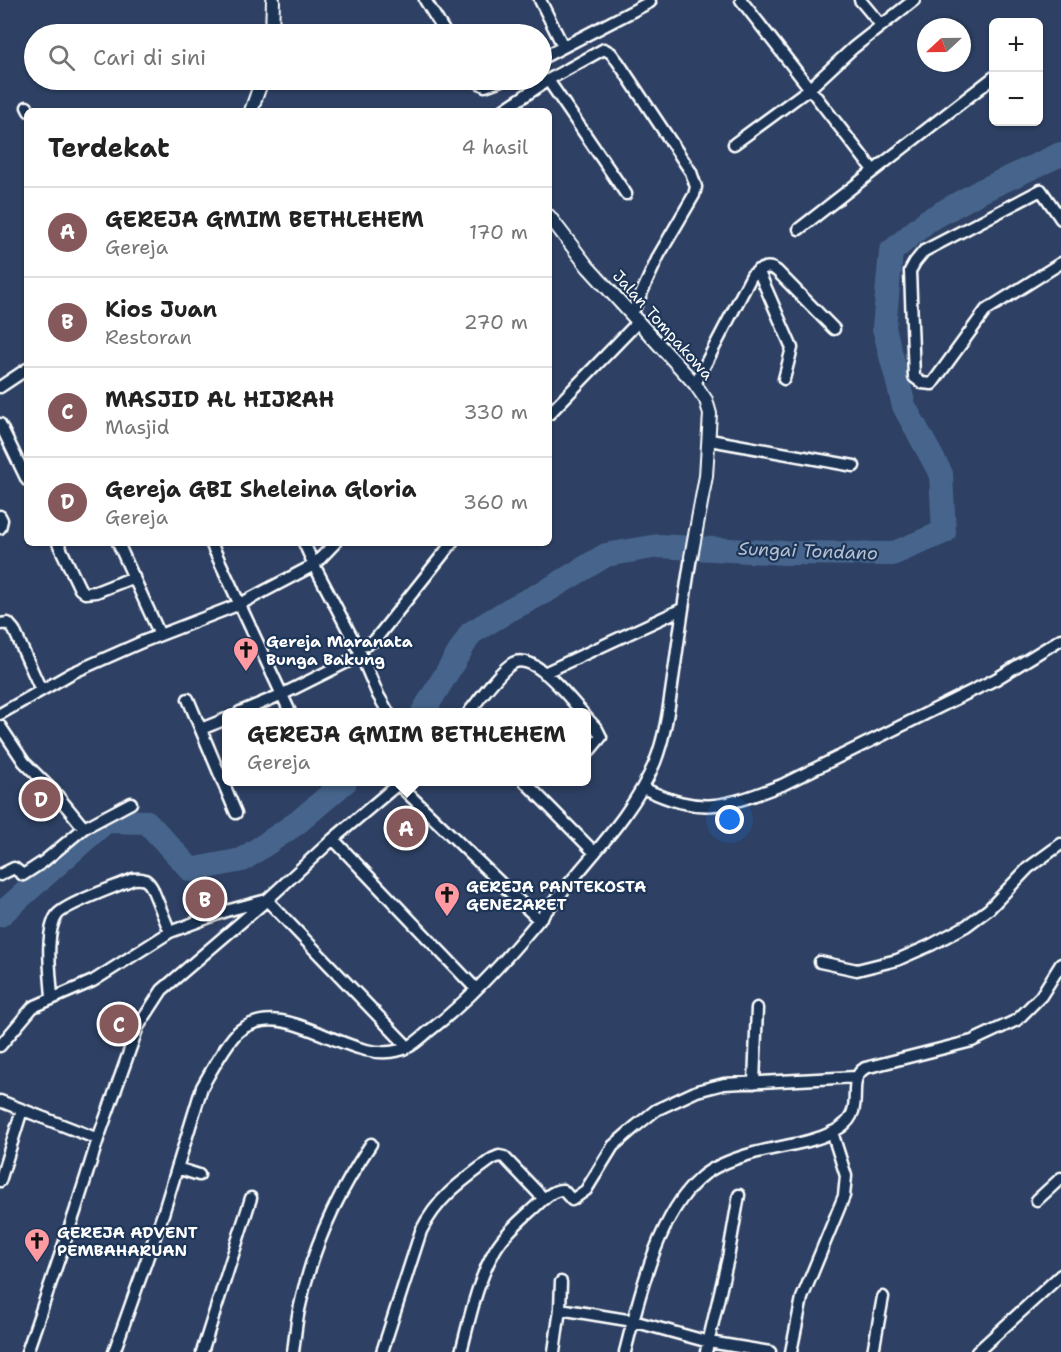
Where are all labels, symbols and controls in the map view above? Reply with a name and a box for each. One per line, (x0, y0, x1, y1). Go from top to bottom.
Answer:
north arrow (917, 18, 971, 72)
map controls (989, 18, 1043, 126)
button: + (989, 18, 1043, 72)
search box (24, 24, 552, 90)
icon: search (45, 41, 78, 74)
text: Cari di sini (93, 43, 206, 72)
button: − (989, 72, 1043, 126)
text: Terdekat (48, 130, 170, 165)
text: 4 hasil (462, 134, 528, 160)
text: GEREJA GMIM BETHLEHEM (105, 205, 424, 234)
text: A (60, 219, 75, 245)
text: 170 m (469, 219, 528, 245)
text: Gereja (105, 234, 168, 260)
street label: Jalan Tompakowa (608, 266, 718, 385)
text: Kios Juan (105, 295, 217, 324)
text: B (61, 309, 74, 335)
text: 270 m (464, 309, 528, 335)
text: Restoran (105, 324, 192, 350)
text: MASJID AL HIJRAH (105, 385, 334, 414)
text: C (61, 399, 74, 425)
text: 330 m (464, 399, 528, 425)
text: Masjid (105, 414, 169, 440)
text: Gereja GBI Sheleina Gloria (105, 475, 417, 504)
text: D (60, 489, 75, 515)
text: 360 m (463, 489, 528, 515)
text: Gereja (105, 504, 168, 530)
water label: Sungai Tondano (738, 537, 878, 565)
place label: Gereja Maranata Bunga Bakung (266, 631, 413, 670)
church icon: Gereja Maranata Bunga Bakung (231, 635, 261, 673)
popup (222, 708, 591, 786)
text: GEREJA GMIM BETHLEHEM (247, 720, 566, 749)
text: Gereja (247, 749, 310, 775)
pin: D (22, 776, 60, 822)
your location (715, 805, 744, 834)
pin: A (386, 806, 426, 850)
pin: B (186, 876, 224, 922)
place label: GEREJA PANTEKOSTA GENEZARET (466, 876, 646, 915)
church icon: GEREJA PANTEKOSTA GENEZARET (432, 880, 462, 918)
pin: C (100, 1002, 138, 1046)
place label: GEREJA ADVENT PEMBAHARUAN (57, 1222, 198, 1261)
church icon: GEREJA ADVENT PEMBAHARUAN (22, 1226, 52, 1264)

